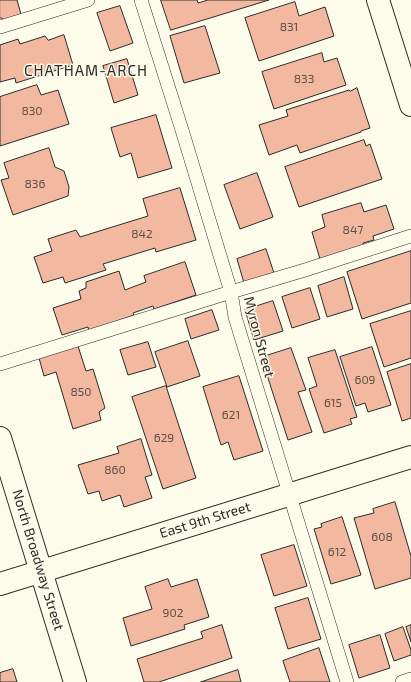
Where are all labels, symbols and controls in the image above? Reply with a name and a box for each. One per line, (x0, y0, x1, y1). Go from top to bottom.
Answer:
house number: 831 (280, 20, 298, 34)
district label: CHATHAM-ARCH (24, 62, 148, 80)
house number: 833 (294, 72, 314, 86)
house number: 830 (21, 104, 43, 118)
house number: 836 (25, 177, 45, 191)
house number: 847 (343, 223, 363, 237)
house number: 842 (131, 227, 153, 241)
street label: Myron Street (240, 295, 278, 379)
house number: 609 (355, 373, 375, 387)
house number: 850 (71, 385, 91, 399)
house number: 615 (324, 396, 342, 410)
house number: 621 (222, 408, 240, 422)
house number: 629 (154, 431, 174, 445)
house number: 860 (104, 463, 126, 477)
street label: North Broadway Street (9, 488, 67, 632)
street label: East 9th Street (157, 498, 253, 542)
house number: 608 (371, 530, 393, 544)
house number: 612 (328, 545, 346, 559)
house number: 902 (163, 606, 183, 620)

